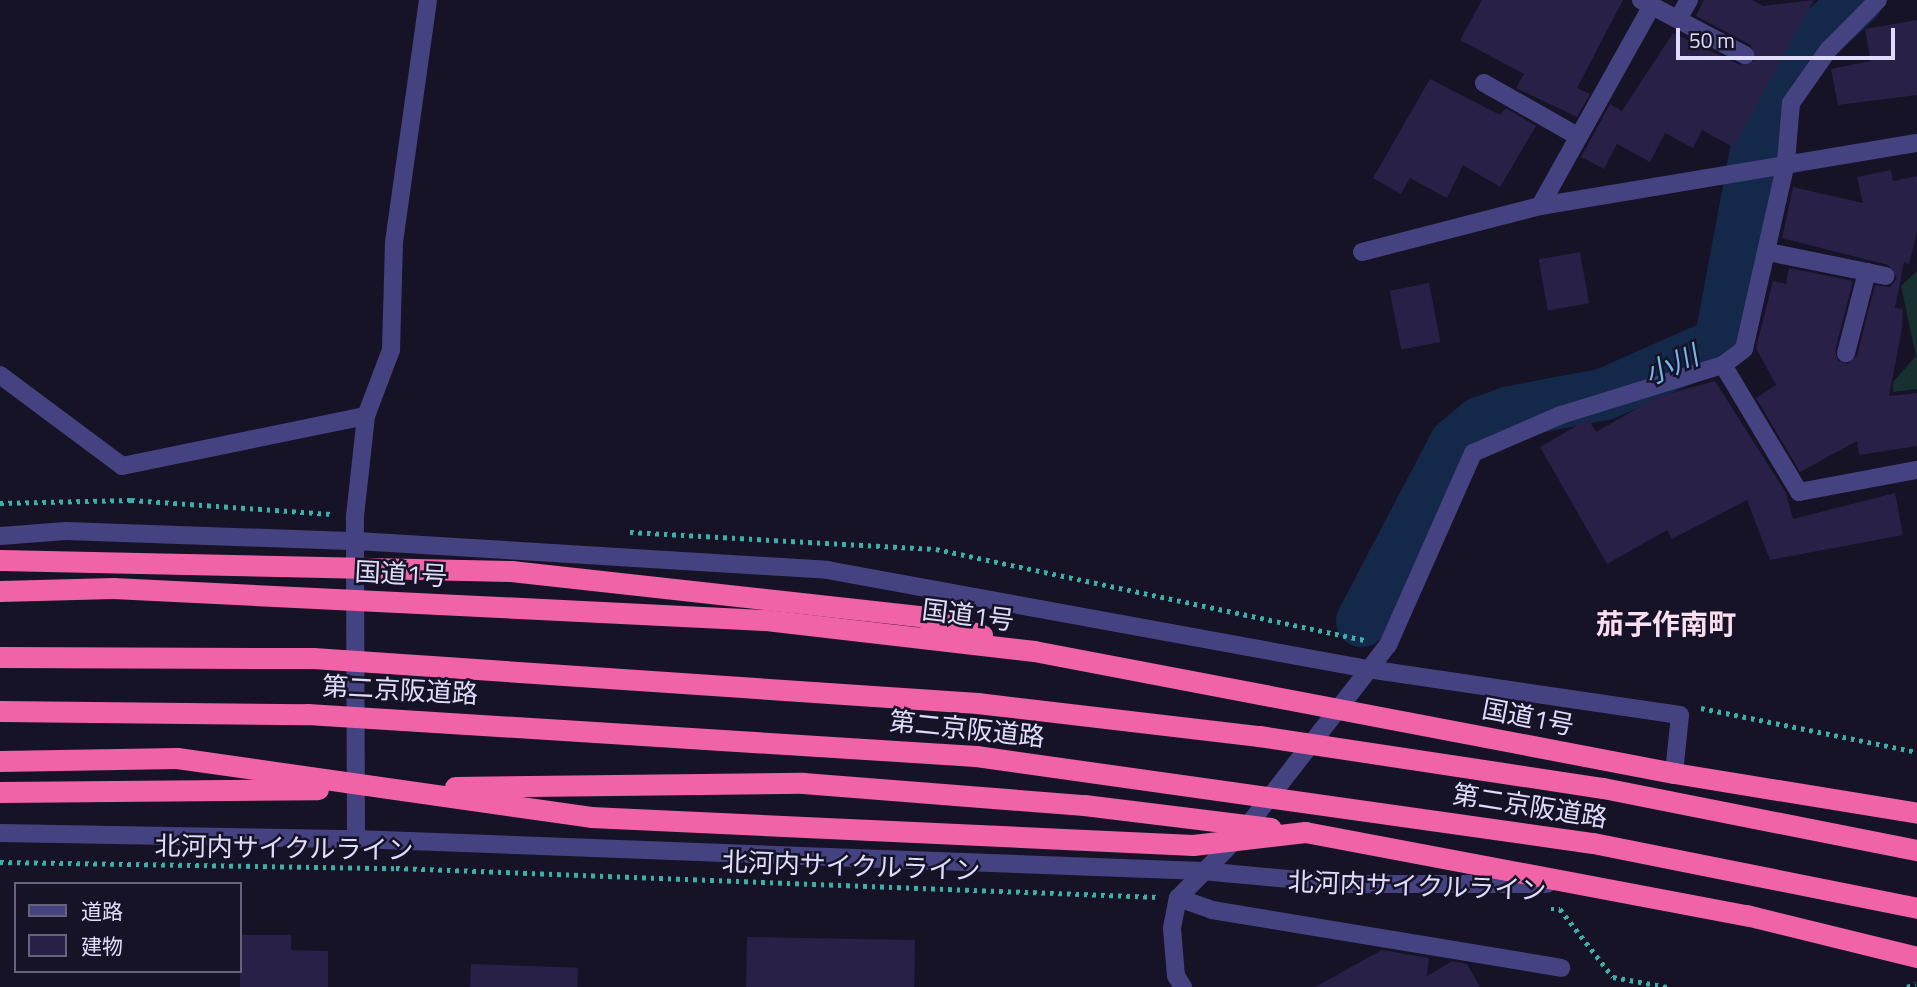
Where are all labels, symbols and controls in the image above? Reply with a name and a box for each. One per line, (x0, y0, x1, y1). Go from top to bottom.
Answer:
scale bar (1679, 14, 1898, 58)
text: 50 m (1689, 24, 1735, 56)
water label: 小川 (1639, 338, 1703, 392)
street label: 国道1号 (354, 556, 448, 592)
street label: 国道1号 (920, 594, 1016, 636)
district label: 茄子作南町 (1596, 607, 1736, 641)
street label: 第二京阪道路 (321, 670, 479, 710)
street label: 国道1号 (1480, 693, 1576, 741)
street label: 第二京阪道路 (888, 705, 1046, 753)
street label: 第二京阪道路 (1451, 778, 1609, 834)
street label: 北河内サイクルライン (154, 830, 414, 866)
street label: 北河内サイクルライン (721, 846, 981, 886)
street label: 北河内サイクルライン (1287, 866, 1547, 906)
legend (14, 882, 242, 973)
text: 道路 (81, 895, 123, 927)
text: 建物 (81, 930, 123, 962)

